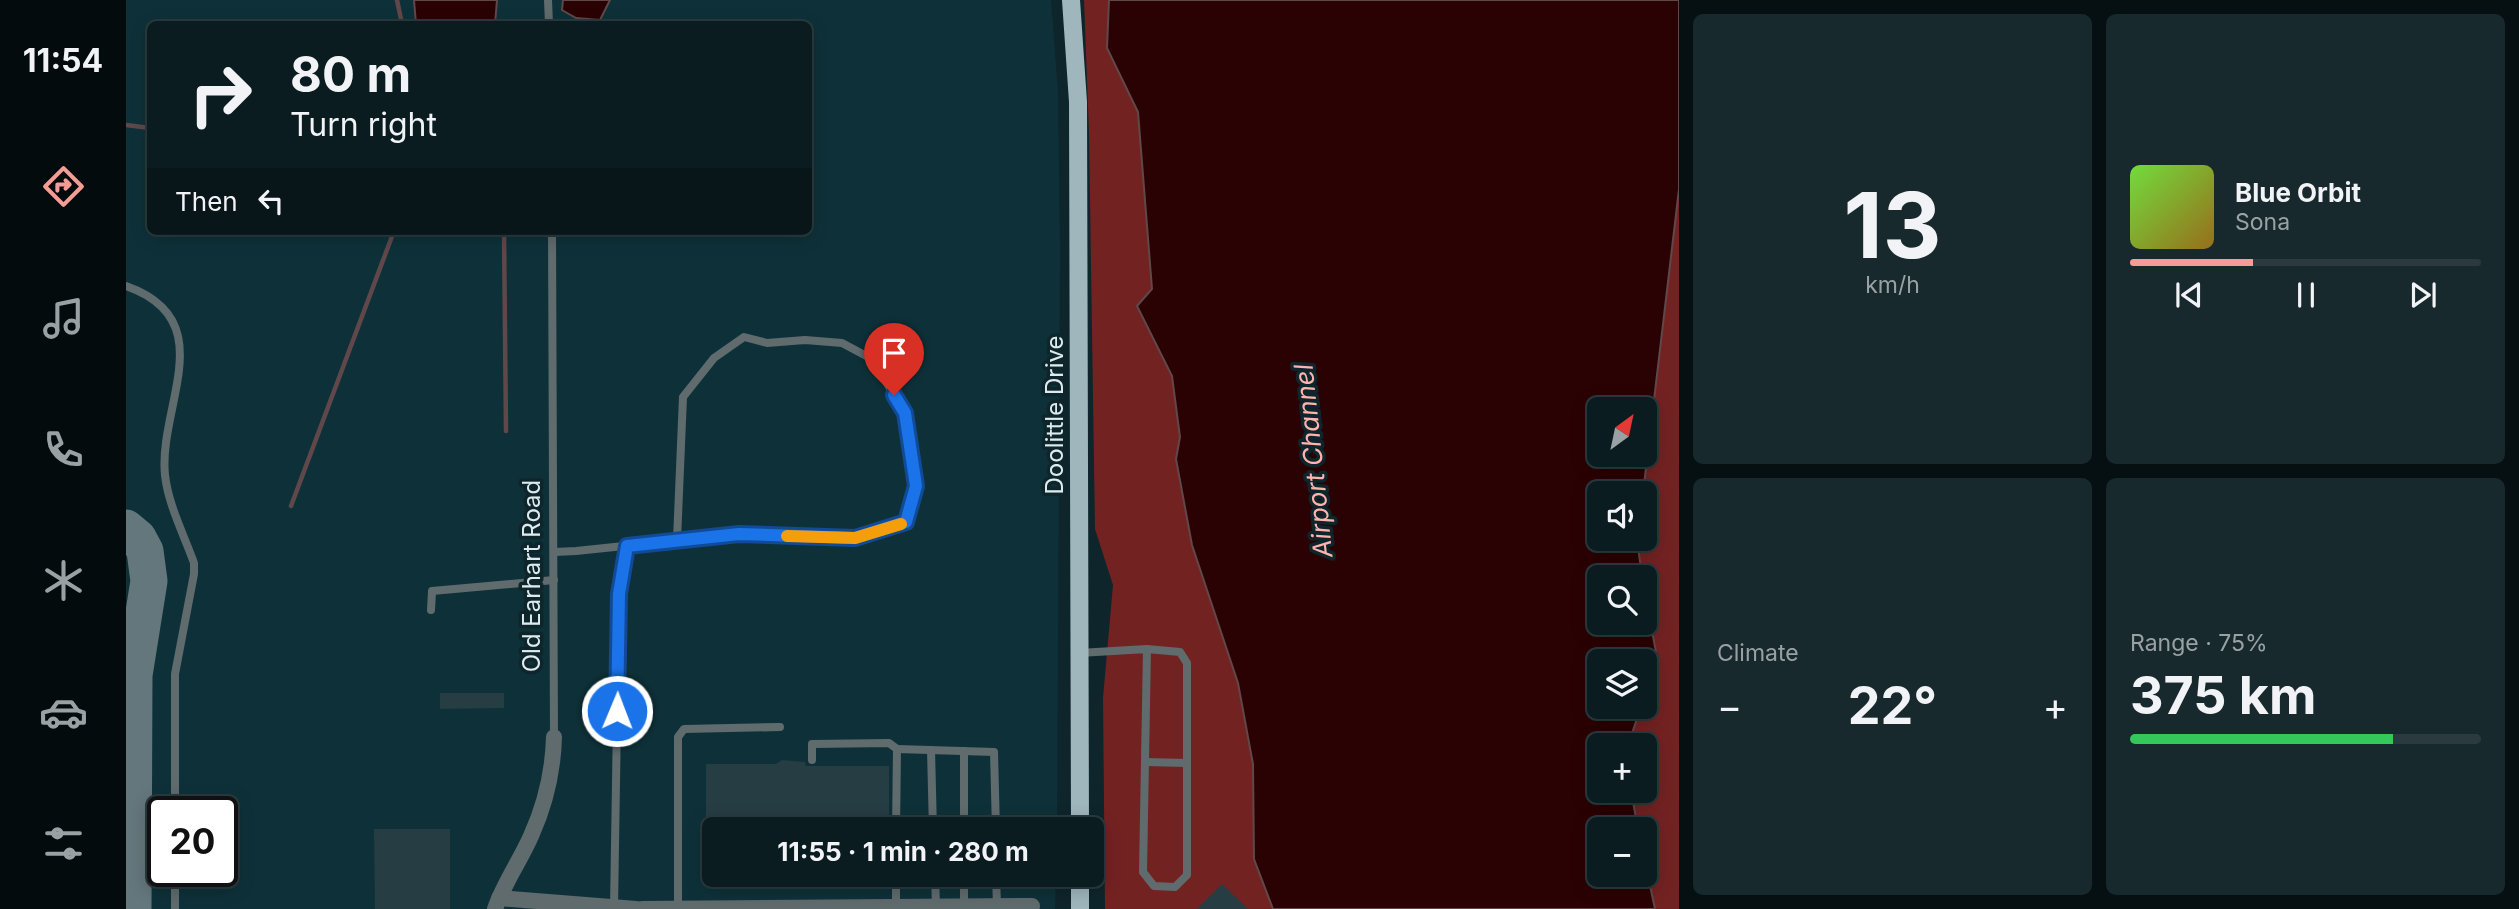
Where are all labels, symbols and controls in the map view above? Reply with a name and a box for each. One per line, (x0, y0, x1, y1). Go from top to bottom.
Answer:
text: 11:54 (23, 41, 103, 80)
text: 80 m (290, 45, 411, 104)
icon: right (175, 49, 266, 140)
text: Turn right (290, 105, 437, 144)
icon: directions (39, 162, 88, 211)
text: 13 (1844, 170, 1941, 280)
text: Blue Orbit (2235, 177, 2361, 208)
icon: left (252, 182, 290, 220)
text: Then (175, 186, 238, 217)
text: Sona (2235, 208, 2290, 236)
text: km/h (1865, 271, 1920, 299)
icon: previous (2170, 276, 2208, 314)
icon: pause (2287, 276, 2325, 314)
icon: next (2404, 276, 2442, 314)
icon: music (39, 294, 88, 343)
pin (864, 323, 924, 395)
icon: arrive (875, 334, 913, 372)
street label: Doolittle Drive (1040, 336, 1069, 494)
water label: Airport Channel (1287, 362, 1339, 560)
north arrow (1587, 397, 1657, 467)
map controls (1587, 397, 1657, 887)
icon: phone (39, 425, 88, 474)
street label: Old Earhart Road (517, 480, 546, 672)
button: sound (1587, 481, 1657, 551)
icon: climate (39, 556, 88, 605)
button: search (1587, 565, 1657, 635)
text: Range · 75% (2130, 629, 2268, 657)
text: Climate (1717, 639, 1799, 667)
button: layers (1587, 649, 1657, 719)
text: 375 km (2130, 664, 2316, 727)
position arrow (580, 674, 654, 748)
text: 22° (1848, 674, 1937, 737)
text: − (1717, 683, 1742, 729)
text: + (2043, 683, 2068, 729)
icon: car (39, 688, 88, 737)
button: + (1587, 733, 1657, 803)
speed limit sign: 20 (147, 796, 238, 887)
button: − (1587, 817, 1657, 887)
icon: filters (39, 819, 88, 868)
text: 11:55 · 1 min · 280 m (777, 836, 1029, 867)

